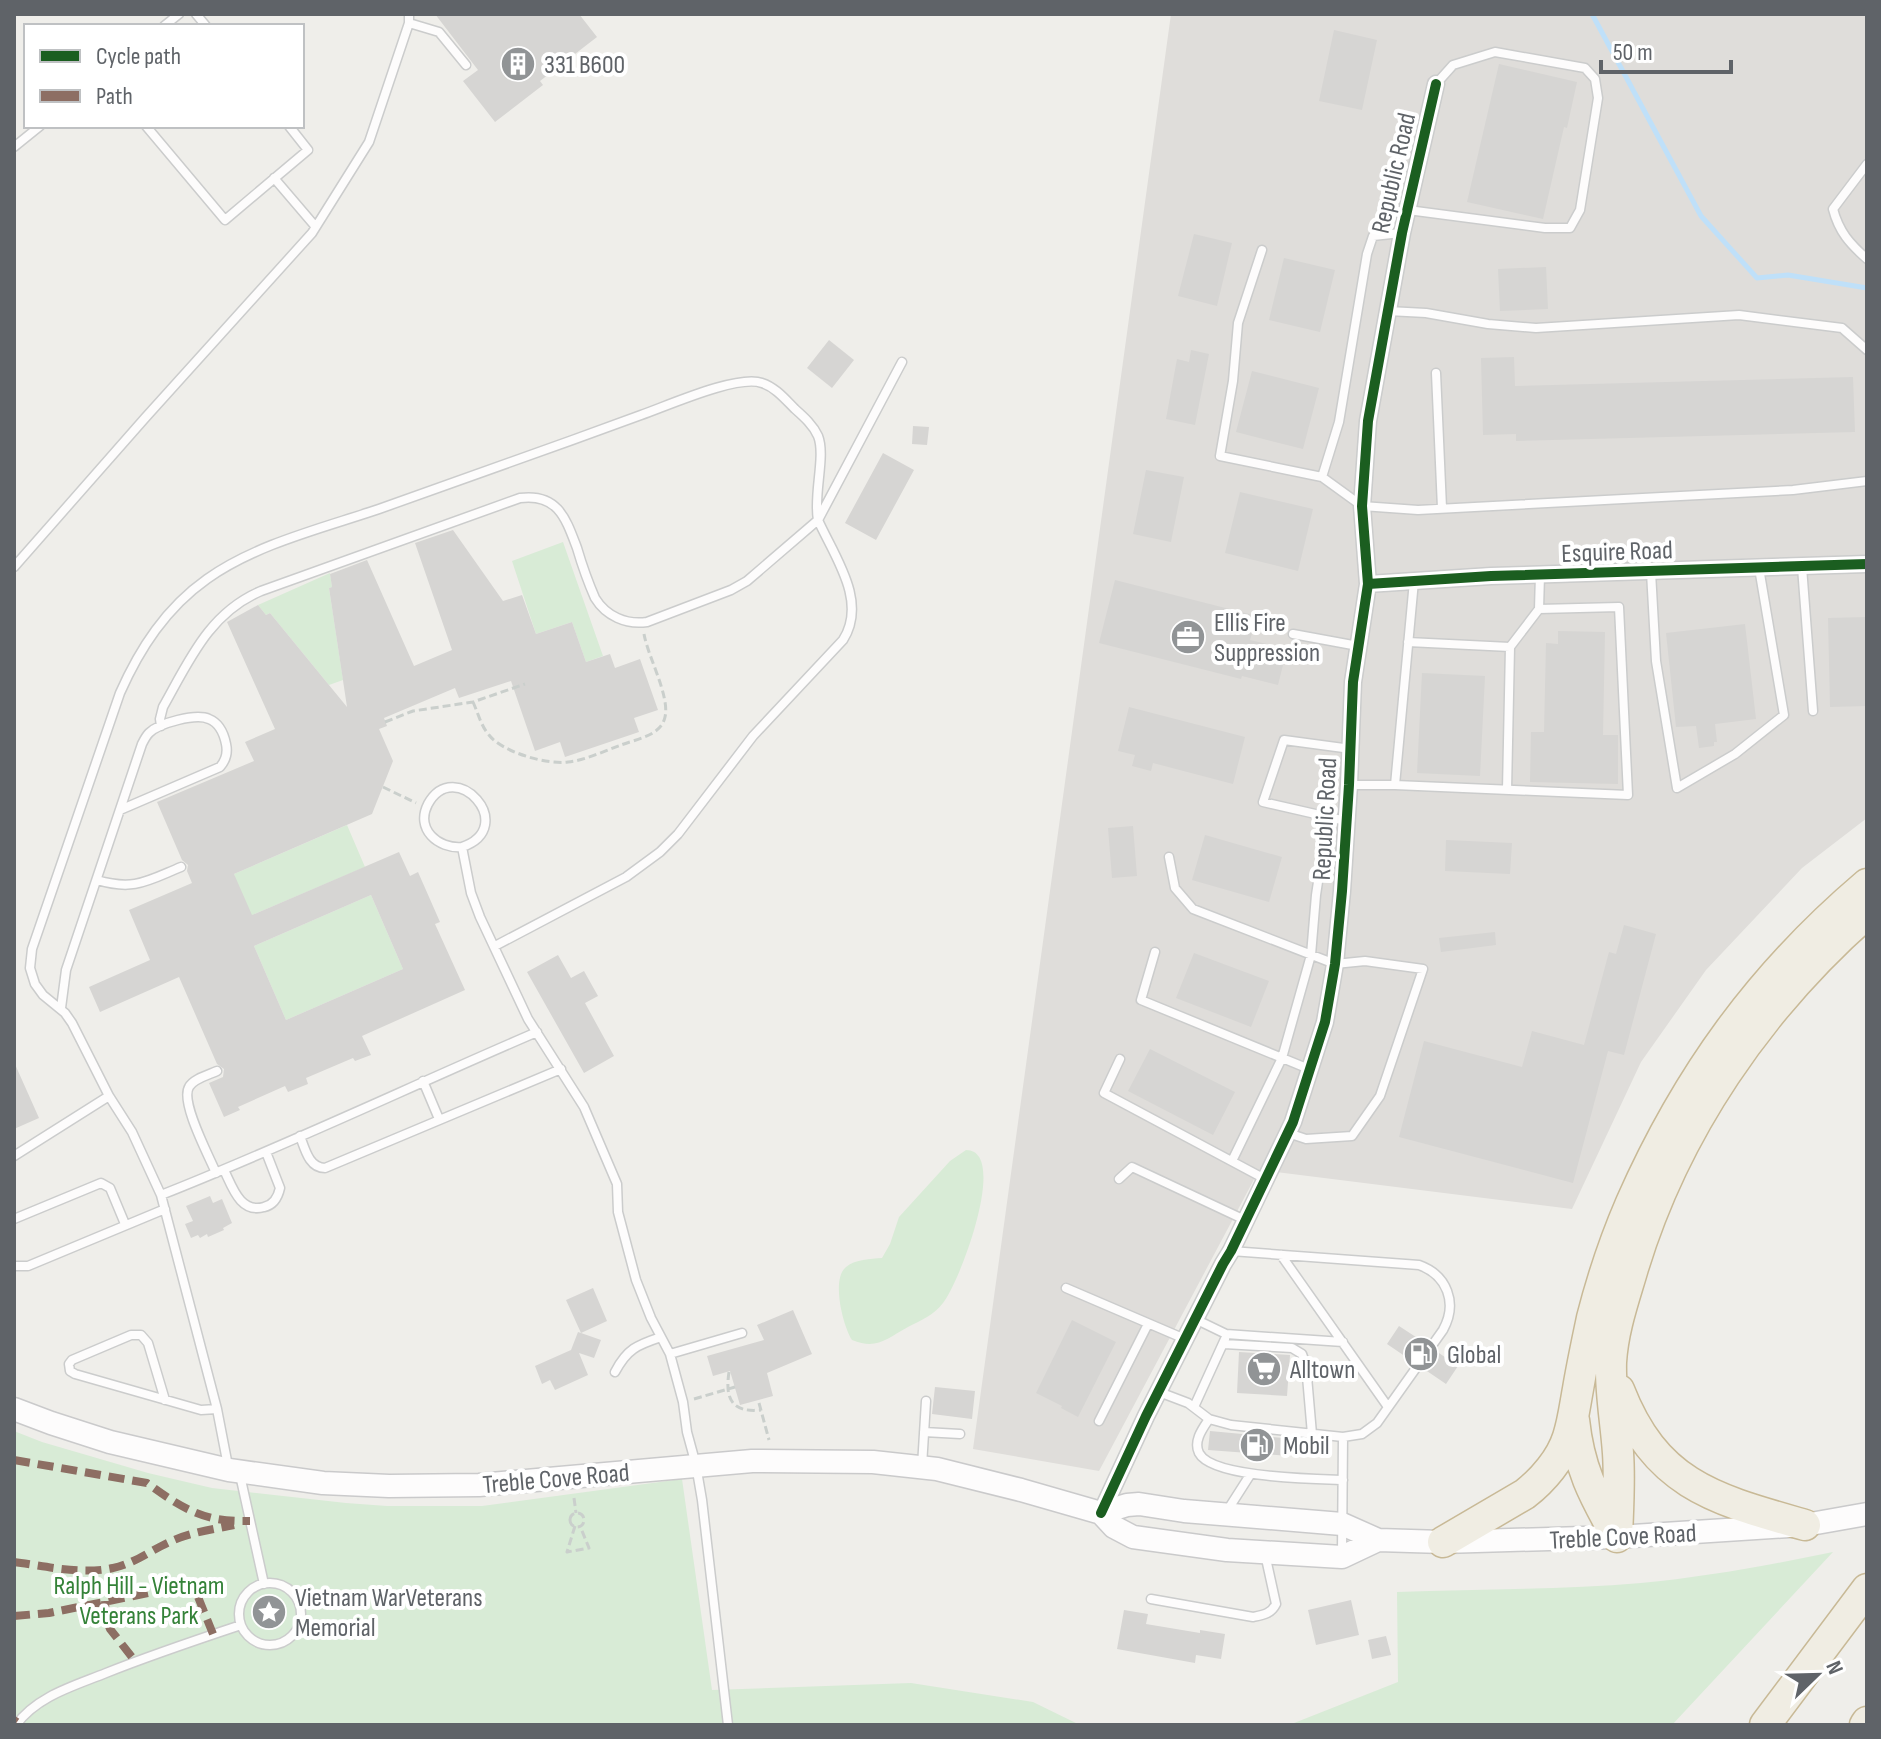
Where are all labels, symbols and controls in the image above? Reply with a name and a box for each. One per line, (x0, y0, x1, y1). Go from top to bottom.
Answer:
legend (24, 24, 304, 128)
scale bar (1601, 24, 1731, 74)
text: 50 m (1613, 38, 1653, 67)
text: Cycle path (96, 42, 181, 71)
building icon: 331 B600 (499, 45, 537, 83)
place label: 331 B600 (544, 50, 625, 81)
text: Path (96, 82, 133, 111)
street label: Republic Road (1366, 110, 1423, 237)
street label: Esquire Road (1561, 535, 1673, 570)
place label: Ellis Fire Suppression (1214, 608, 1320, 669)
office icon: Ellis Fire Suppression (1169, 618, 1207, 656)
street label: Republic Road (1307, 757, 1344, 881)
fuel station icon: Global (1402, 1335, 1440, 1373)
place label: Global (1447, 1340, 1501, 1371)
supermarket icon: Alltown (1245, 1350, 1283, 1388)
place label: Alltown (1289, 1355, 1355, 1386)
fuel station icon: Mobil (1238, 1426, 1276, 1464)
place label: Mobil (1283, 1431, 1330, 1462)
street label: Treble Cove Road (482, 1458, 631, 1501)
street label: Treble Cove Road (1549, 1518, 1697, 1557)
park label: Ralph Hill - Vietnam Veterans Park (54, 1571, 224, 1632)
place label: Vietnam WarVeterans Memorial (295, 1583, 482, 1644)
place icon: Vietnam WarVeterans Memorial (250, 1593, 288, 1631)
north arrow (1777, 1635, 1857, 1715)
text: N (1819, 1657, 1849, 1678)

